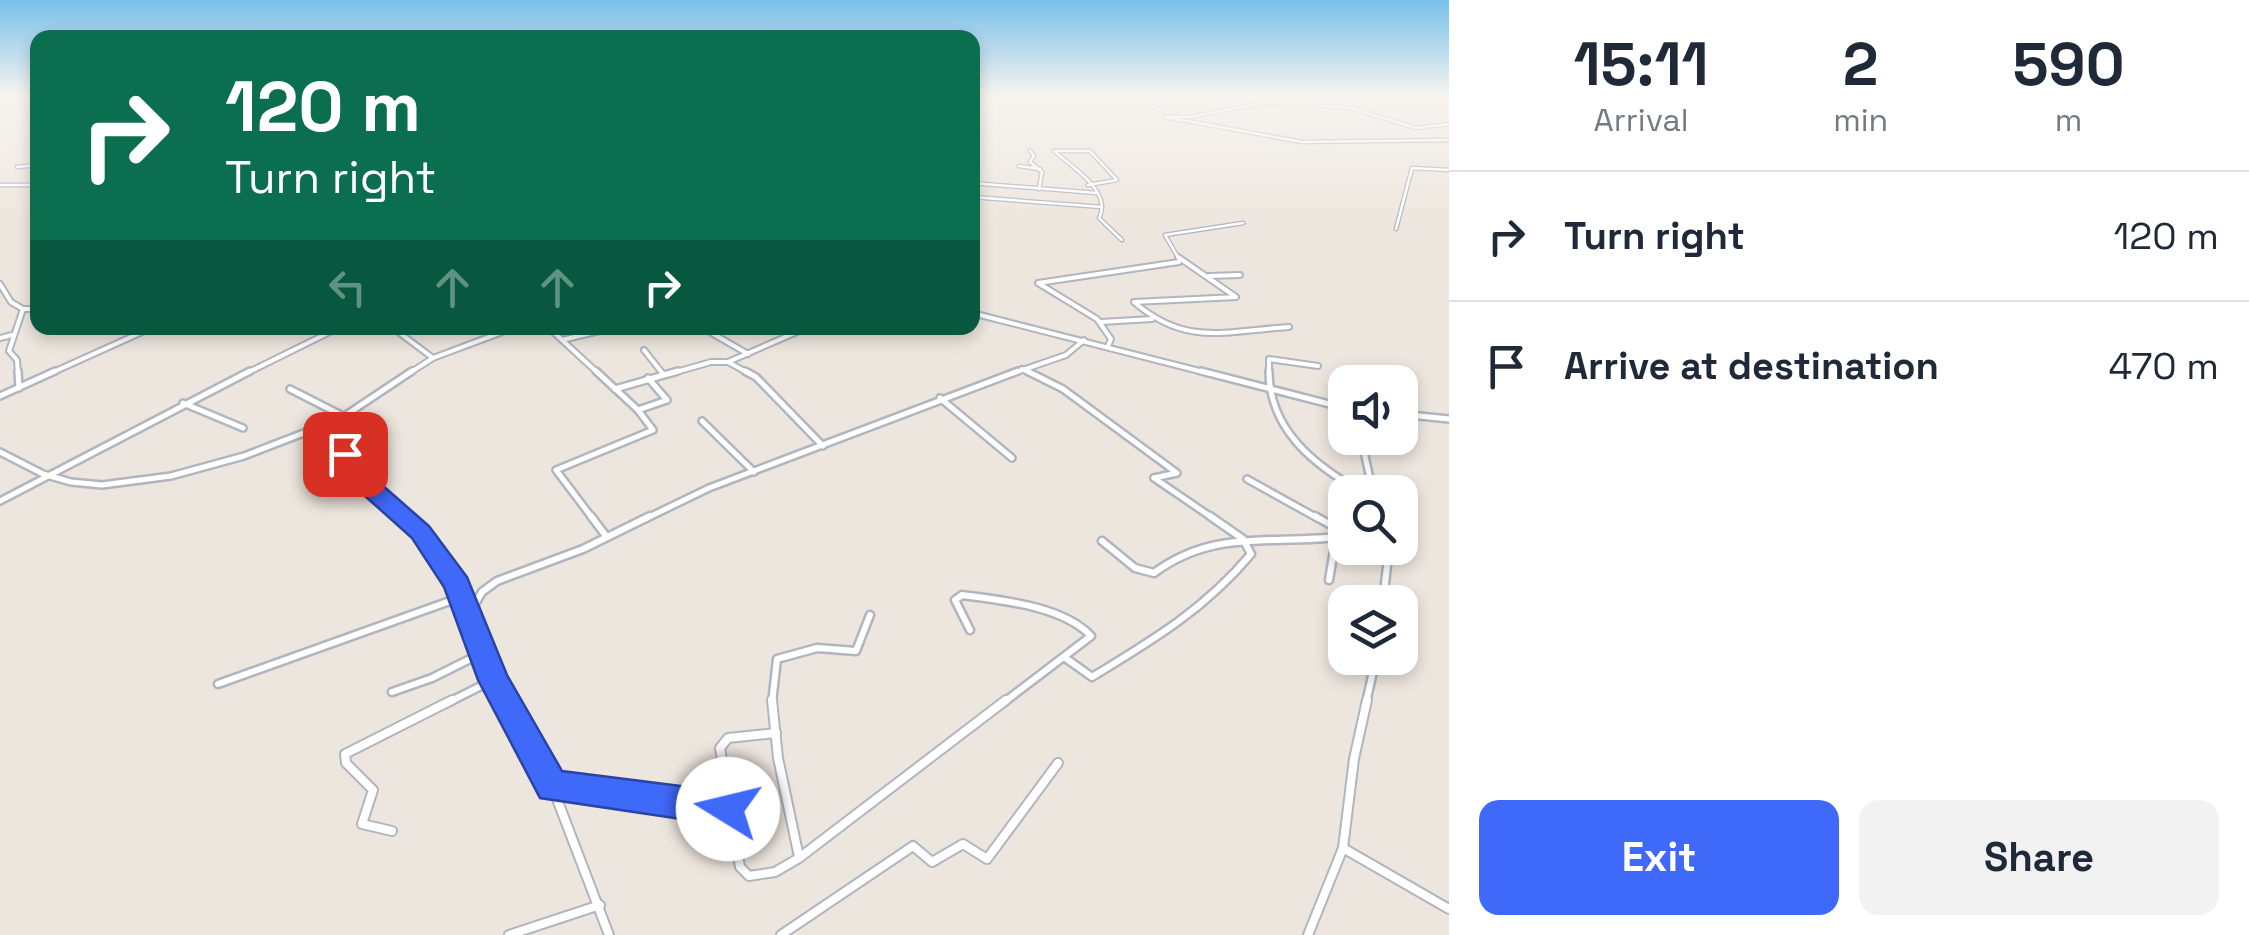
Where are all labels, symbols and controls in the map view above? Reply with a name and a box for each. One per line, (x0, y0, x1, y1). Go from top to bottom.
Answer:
text: 15:11 (1573, 26, 1709, 103)
text: 2 (1843, 26, 1878, 103)
text: 590 (2013, 26, 2125, 103)
text: 120 m (225, 62, 421, 151)
icon: right (60, 70, 190, 200)
text: Arrival (1594, 100, 1689, 140)
text: min (1833, 100, 1888, 140)
text: m (2055, 100, 2082, 140)
text: Turn right (225, 149, 436, 206)
icon: right (1479, 209, 1534, 264)
text: Turn right (1564, 212, 1745, 260)
text: 120 m (2113, 212, 2219, 260)
icon: left (320, 260, 375, 315)
icon: ahead (425, 260, 480, 315)
icon: ahead (530, 260, 585, 315)
icon: right (635, 260, 690, 315)
icon: arrive (1479, 339, 1534, 394)
text: Arrive at destination (1564, 342, 1939, 390)
text: 470 m (2109, 342, 2219, 390)
map controls (1328, 365, 1418, 675)
button: sound (1328, 365, 1418, 455)
pin (303, 412, 388, 497)
icon: arrive (318, 427, 373, 482)
button: search (1328, 475, 1418, 565)
button: layers (1328, 585, 1418, 675)
position arrow (676, 757, 780, 861)
button: Exit (1479, 800, 1839, 915)
button: Share (1859, 800, 2219, 915)

